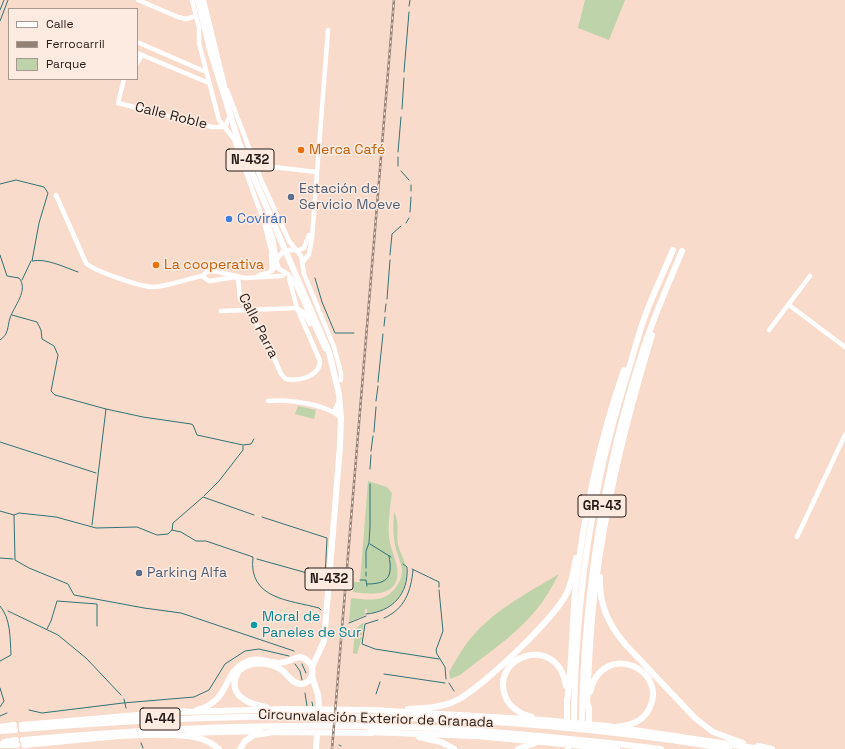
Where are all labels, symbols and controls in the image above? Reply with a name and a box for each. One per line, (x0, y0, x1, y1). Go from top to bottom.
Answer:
legend (8, 8, 138, 80)
text: Calle (46, 16, 74, 32)
text: Ferrocarril (46, 36, 105, 52)
text: Parque (46, 56, 86, 72)
street label: Calle Roble (133, 99, 209, 133)
place label: Merca Café (309, 142, 385, 158)
marker: Merca Café (296, 145, 306, 155)
road number: N-432 (226, 149, 274, 171)
place label: Estación de Servicio Moeve (299, 181, 400, 214)
marker: Estación de Servicio Moeve (286, 192, 296, 202)
place label: Covirán (237, 211, 287, 227)
marker: Covirán (224, 214, 234, 224)
place label: La cooperativa (164, 257, 264, 273)
marker: La cooperativa (151, 260, 161, 270)
street label: Calle Parra (235, 291, 281, 361)
road number: GR-43 (578, 495, 626, 517)
place label: Parking Alfa (147, 565, 227, 581)
marker: Parking Alfa (134, 568, 144, 578)
road number: N-432 (305, 568, 353, 590)
place label: Moral de Paneles de Sur (262, 609, 361, 642)
marker: Moral de Paneles de Sur (249, 620, 259, 630)
street label: Circunvalación Exterior de Granada (258, 706, 494, 732)
road number: A-44 (140, 708, 180, 730)

